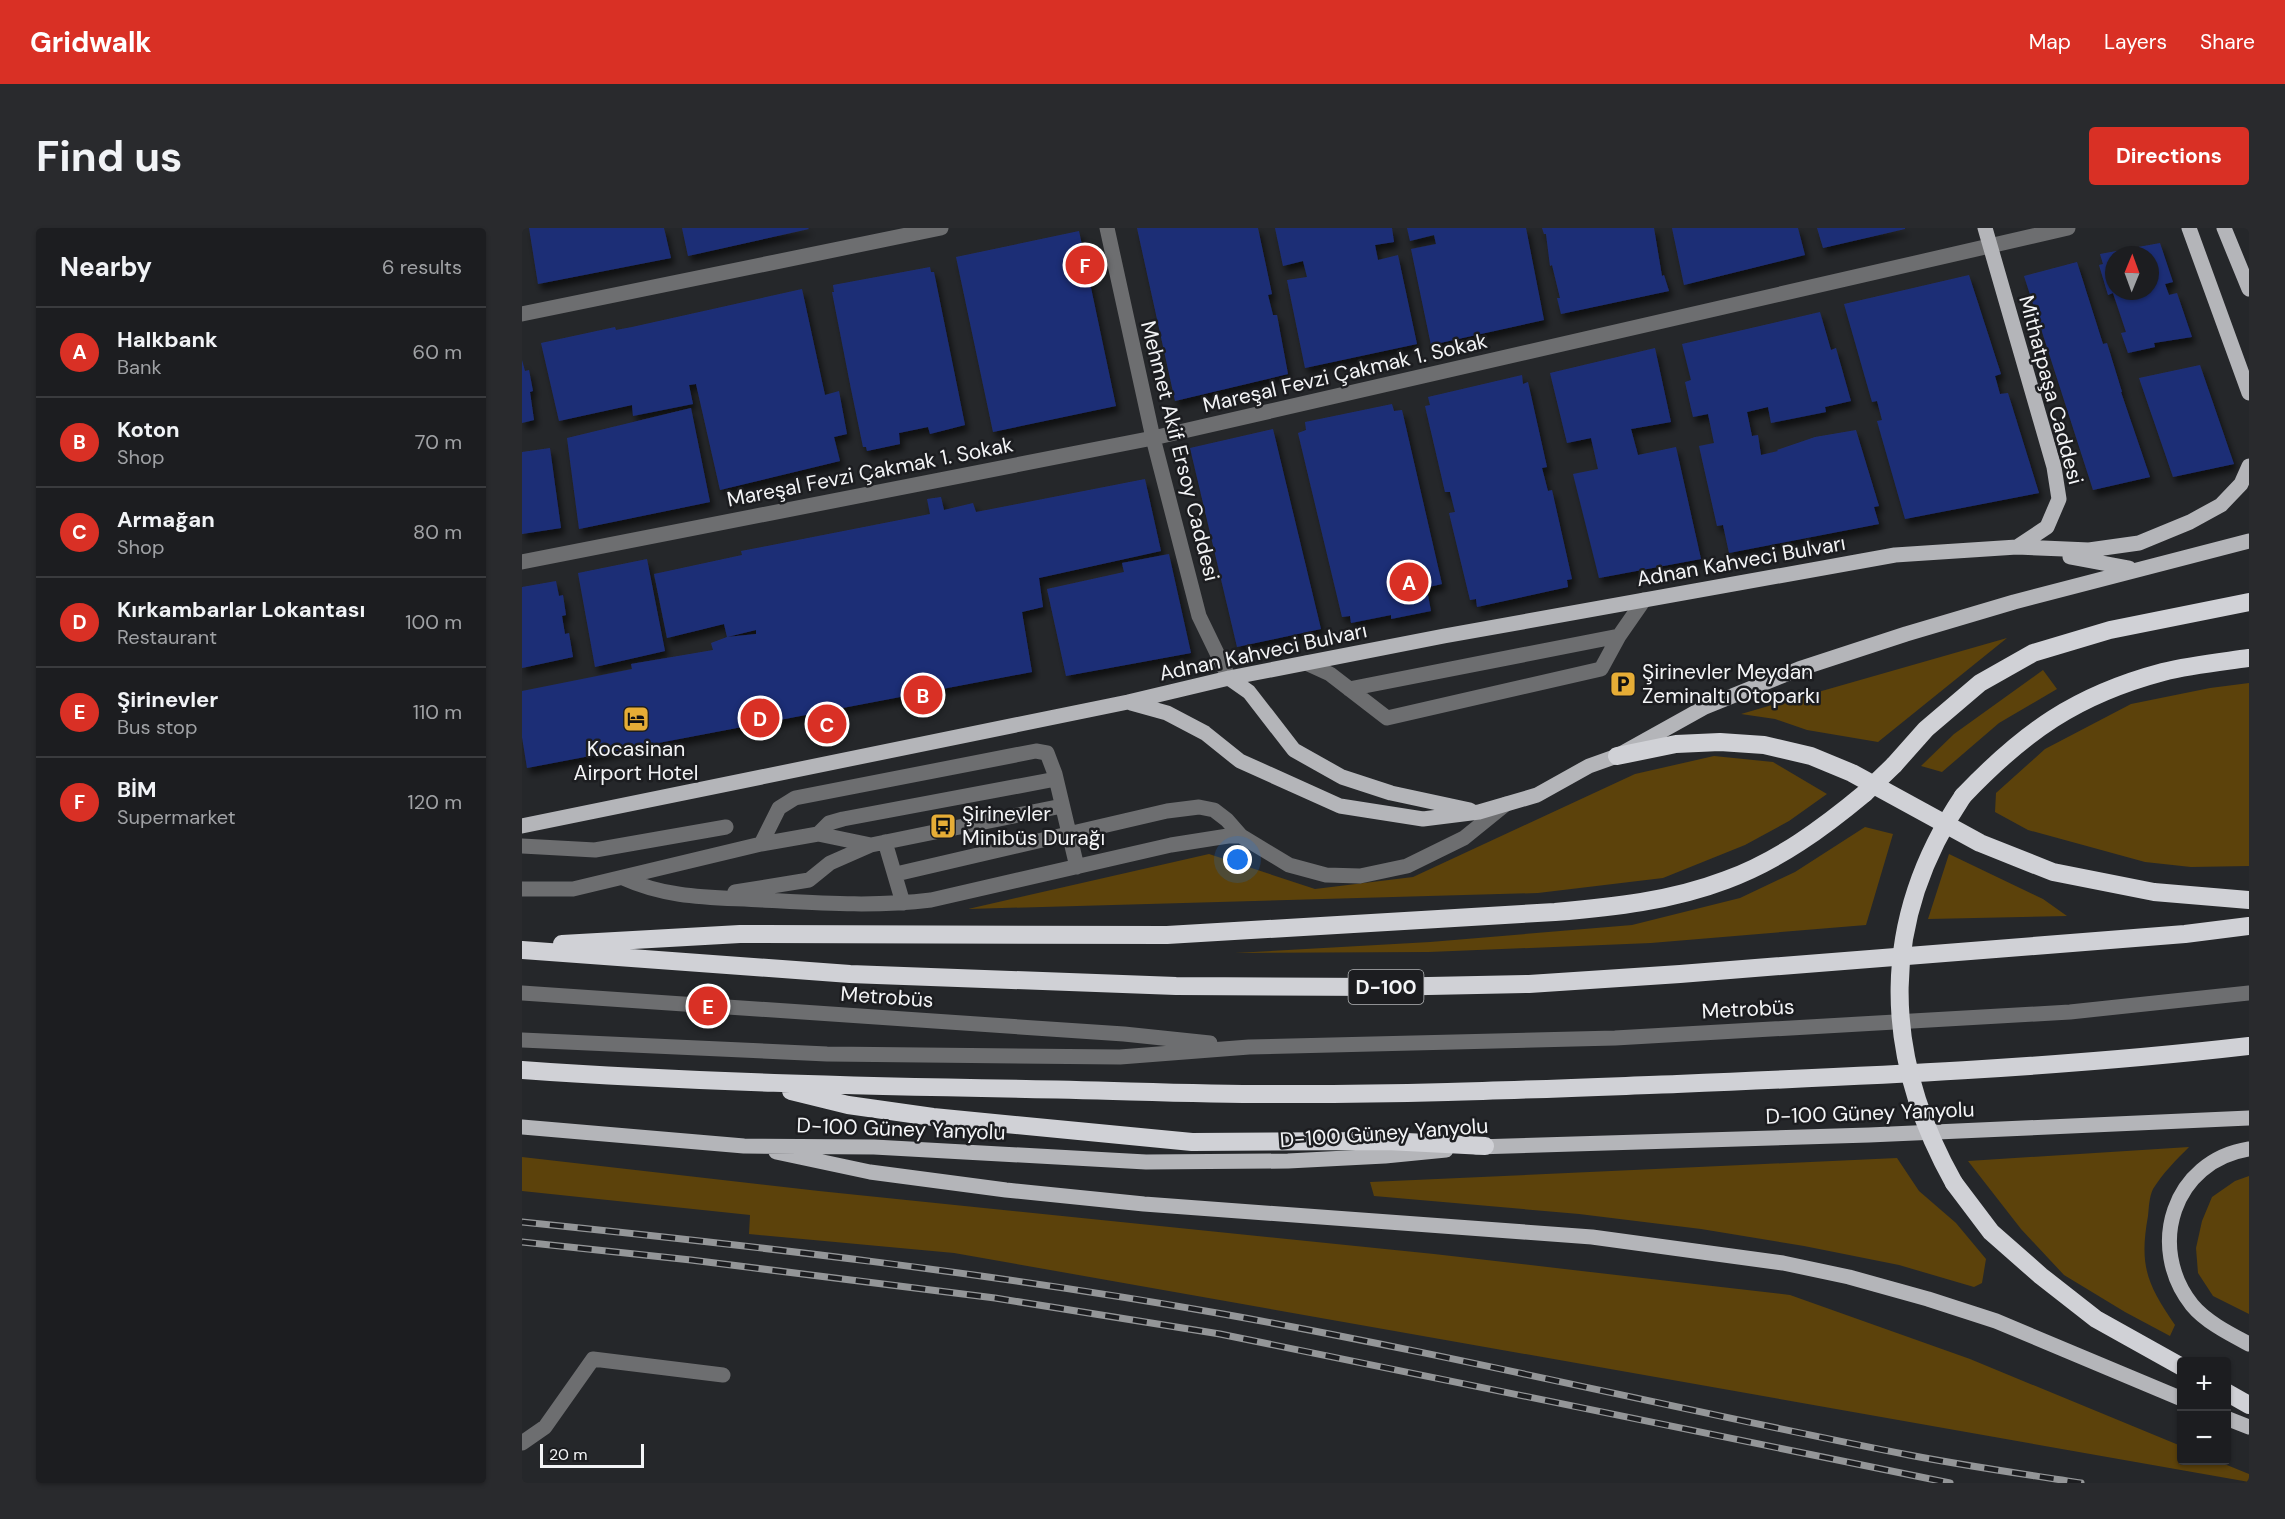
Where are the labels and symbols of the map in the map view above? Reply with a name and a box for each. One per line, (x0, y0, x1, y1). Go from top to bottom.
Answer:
pin: F (1066, 243, 1104, 288)
north arrow (2105, 246, 2159, 300)
street label: Mithatpaşa Caddesi (2012, 292, 2090, 488)
street label: Mehmet Akif Ersoy Caddesi (1134, 318, 1226, 584)
street label: Mareşal Fevzi Çakmak 1. Sokak (1200, 327, 1490, 419)
street label: Mareşal Fevzi Çakmak 1. Sokak (724, 430, 1016, 514)
street label: Adnan Kahveci Bulvarı (1634, 529, 1848, 593)
pin: A (1390, 560, 1428, 604)
street label: Adnan Kahveci Bulvarı (1157, 616, 1369, 688)
place label: Şirinevler Meydan Zeminaltı Otoparkı (1642, 658, 1820, 710)
parking icon: Şirinevler Meydan Zeminaltı Otoparkı (1608, 669, 1638, 699)
pin: B (904, 672, 942, 718)
pin: D (740, 696, 780, 740)
pin: C (808, 702, 846, 746)
hotel icon: Kocasinan Airport Hotel (621, 704, 651, 734)
place label: Kocasinan Airport Hotel (574, 735, 698, 787)
place label: Şirinevler Minibüs Durağı (962, 800, 1105, 852)
bus stop icon: Şirinevler Minibüs Durağı (928, 811, 958, 841)
your location (1223, 845, 1252, 874)
road number: D-100 (1348, 970, 1424, 1004)
street label: Metrobüs (840, 980, 934, 1014)
pin: E (688, 984, 728, 1028)
street label: Metrobüs (1701, 993, 1795, 1025)
street label: D-100 Güney Yanyolu (1765, 1095, 1975, 1131)
street label: D-100 Güney Yanyolu (796, 1111, 1006, 1147)
street label: D-100 Güney Yanyolu (1279, 1112, 1489, 1154)
scale bar (540, 1441, 644, 1468)

